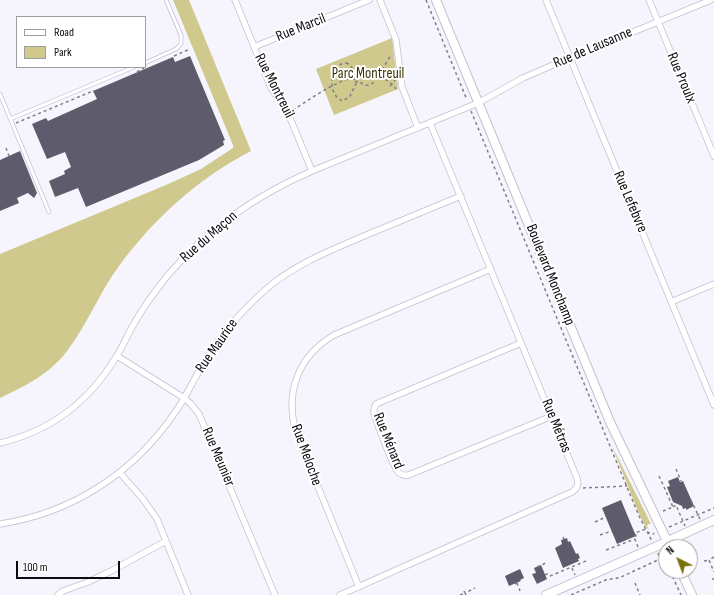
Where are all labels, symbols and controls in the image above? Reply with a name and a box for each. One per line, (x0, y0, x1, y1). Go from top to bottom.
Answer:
street label: Rue Marcil (274, 10, 328, 46)
legend (16, 16, 146, 68)
street label: Rue de Lausanne (551, 23, 635, 73)
text: Road (54, 25, 74, 40)
text: Park (54, 45, 72, 60)
street label: Rue Proulx (662, 50, 700, 106)
street label: Rue Montreuil (250, 51, 298, 121)
park label: Parc Montreuil (332, 65, 404, 83)
street label: Rue Lefebvre (609, 169, 651, 235)
street label: Rue du Maçon (177, 207, 241, 267)
street label: Boulevard Monchamp (522, 222, 578, 328)
street label: Rue Maurice (192, 316, 242, 376)
street label: Rue Métras (537, 397, 575, 455)
street label: Rue Ménard (369, 410, 407, 472)
street label: Rue Meloche (287, 422, 325, 488)
street label: Rue Meunier (198, 425, 238, 489)
north arrow (658, 539, 698, 579)
text: N (664, 544, 677, 557)
scale bar (18, 553, 122, 579)
text: 100 m (23, 560, 48, 575)

